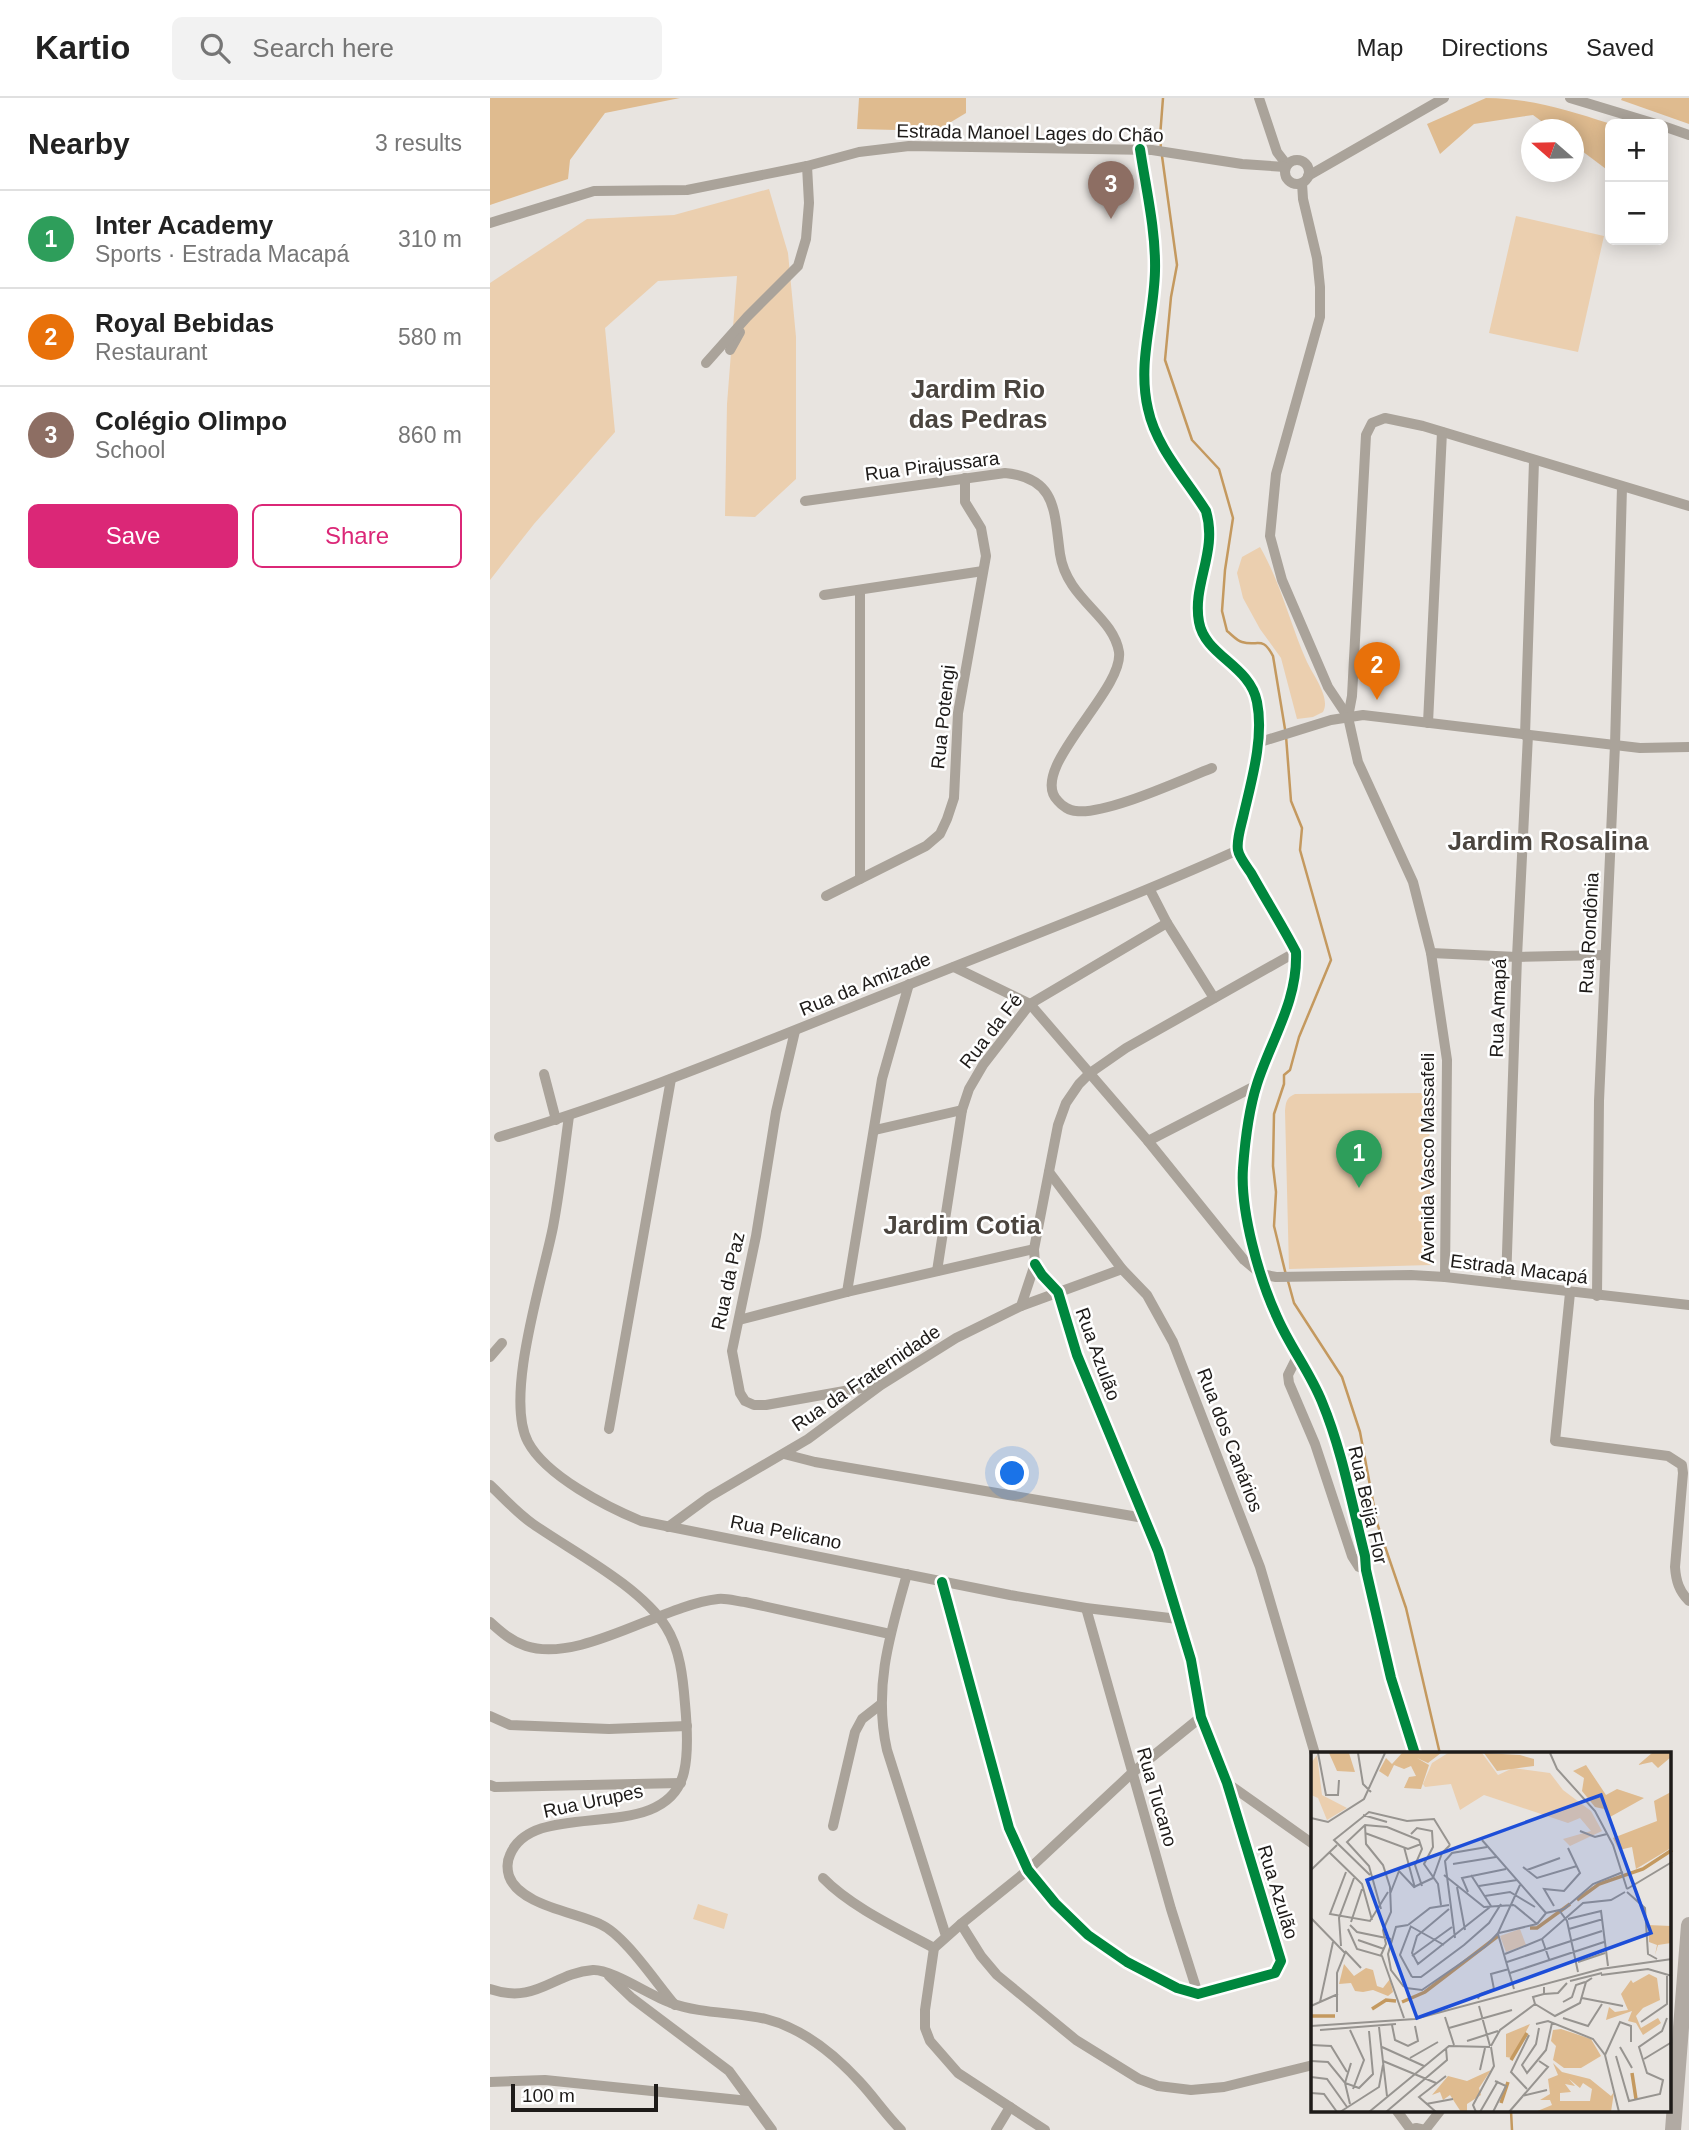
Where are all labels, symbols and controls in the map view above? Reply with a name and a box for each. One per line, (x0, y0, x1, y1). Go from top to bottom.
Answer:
search box (172, 17, 662, 80)
text: Kartio (35, 29, 130, 66)
icon: search (196, 29, 234, 67)
text: Search here (252, 33, 394, 63)
text: Map (1357, 34, 1403, 61)
text: Directions (1441, 34, 1548, 61)
text: Saved (1586, 34, 1654, 61)
north arrow (1521, 119, 1584, 182)
map controls (1605, 119, 1668, 245)
button: + (1605, 119, 1668, 182)
street label: Estrada Manoel Lages do Chão (896, 120, 1164, 146)
text: Nearby (28, 127, 130, 160)
text: 3 results (375, 130, 462, 156)
pin: 3 (1088, 161, 1134, 219)
button: − (1605, 182, 1668, 245)
text: Inter Academy (95, 210, 273, 240)
text: 1 (45, 226, 57, 252)
text: 310 m (398, 226, 462, 252)
text: Sports · Estrada Macapá (95, 241, 349, 267)
text: Royal Bebidas (95, 308, 274, 338)
text: 2 (45, 324, 57, 350)
text: 580 m (398, 324, 462, 350)
text: Restaurant (95, 339, 208, 365)
district label: Jardim Rio das Pedras (909, 374, 1047, 434)
text: Colégio Olimpo (95, 406, 287, 436)
text: 3 (45, 422, 57, 448)
text: 860 m (398, 422, 462, 448)
text: School (95, 437, 165, 463)
street label: Rua Pirajussara (864, 447, 1001, 485)
button: Save (28, 504, 238, 568)
button: Share (252, 504, 462, 568)
pin: 2 (1354, 642, 1400, 700)
street label: Rua Potengi (927, 664, 959, 770)
district label: Jardim Rosalina (1448, 826, 1649, 856)
street label: Rua Rondônia (1575, 871, 1603, 994)
street label: Rua da Amizade (796, 948, 934, 1020)
street label: Rua Amapá (1486, 958, 1510, 1058)
street label: Rua da Fé (955, 990, 1027, 1072)
street label: Avenida Vasco Massafeli (1417, 1053, 1438, 1263)
pin: 1 (1336, 1130, 1382, 1188)
district label: Jardim Cotia (883, 1210, 1041, 1240)
street label: Rua da Paz (707, 1230, 749, 1332)
street label: Estrada Macapá (1449, 1250, 1589, 1288)
street label: Rua Azulão (1072, 1305, 1124, 1403)
street label: Rua da Fraternidade (788, 1321, 944, 1435)
street label: Rua dos Canários (1193, 1365, 1267, 1515)
street label: Rua Beija Flor (1344, 1444, 1392, 1567)
your location (995, 1456, 1029, 1490)
street label: Rua Pelicano (729, 1511, 843, 1553)
street label: Rua Tucano (1133, 1745, 1181, 1849)
inset map (1311, 1752, 1672, 2112)
street label: Rua Urupes (541, 1780, 645, 1822)
street label: Rua Azulão (1254, 1842, 1302, 1942)
scale bar (511, 2081, 658, 2113)
text: 100 m (522, 2085, 575, 2106)

